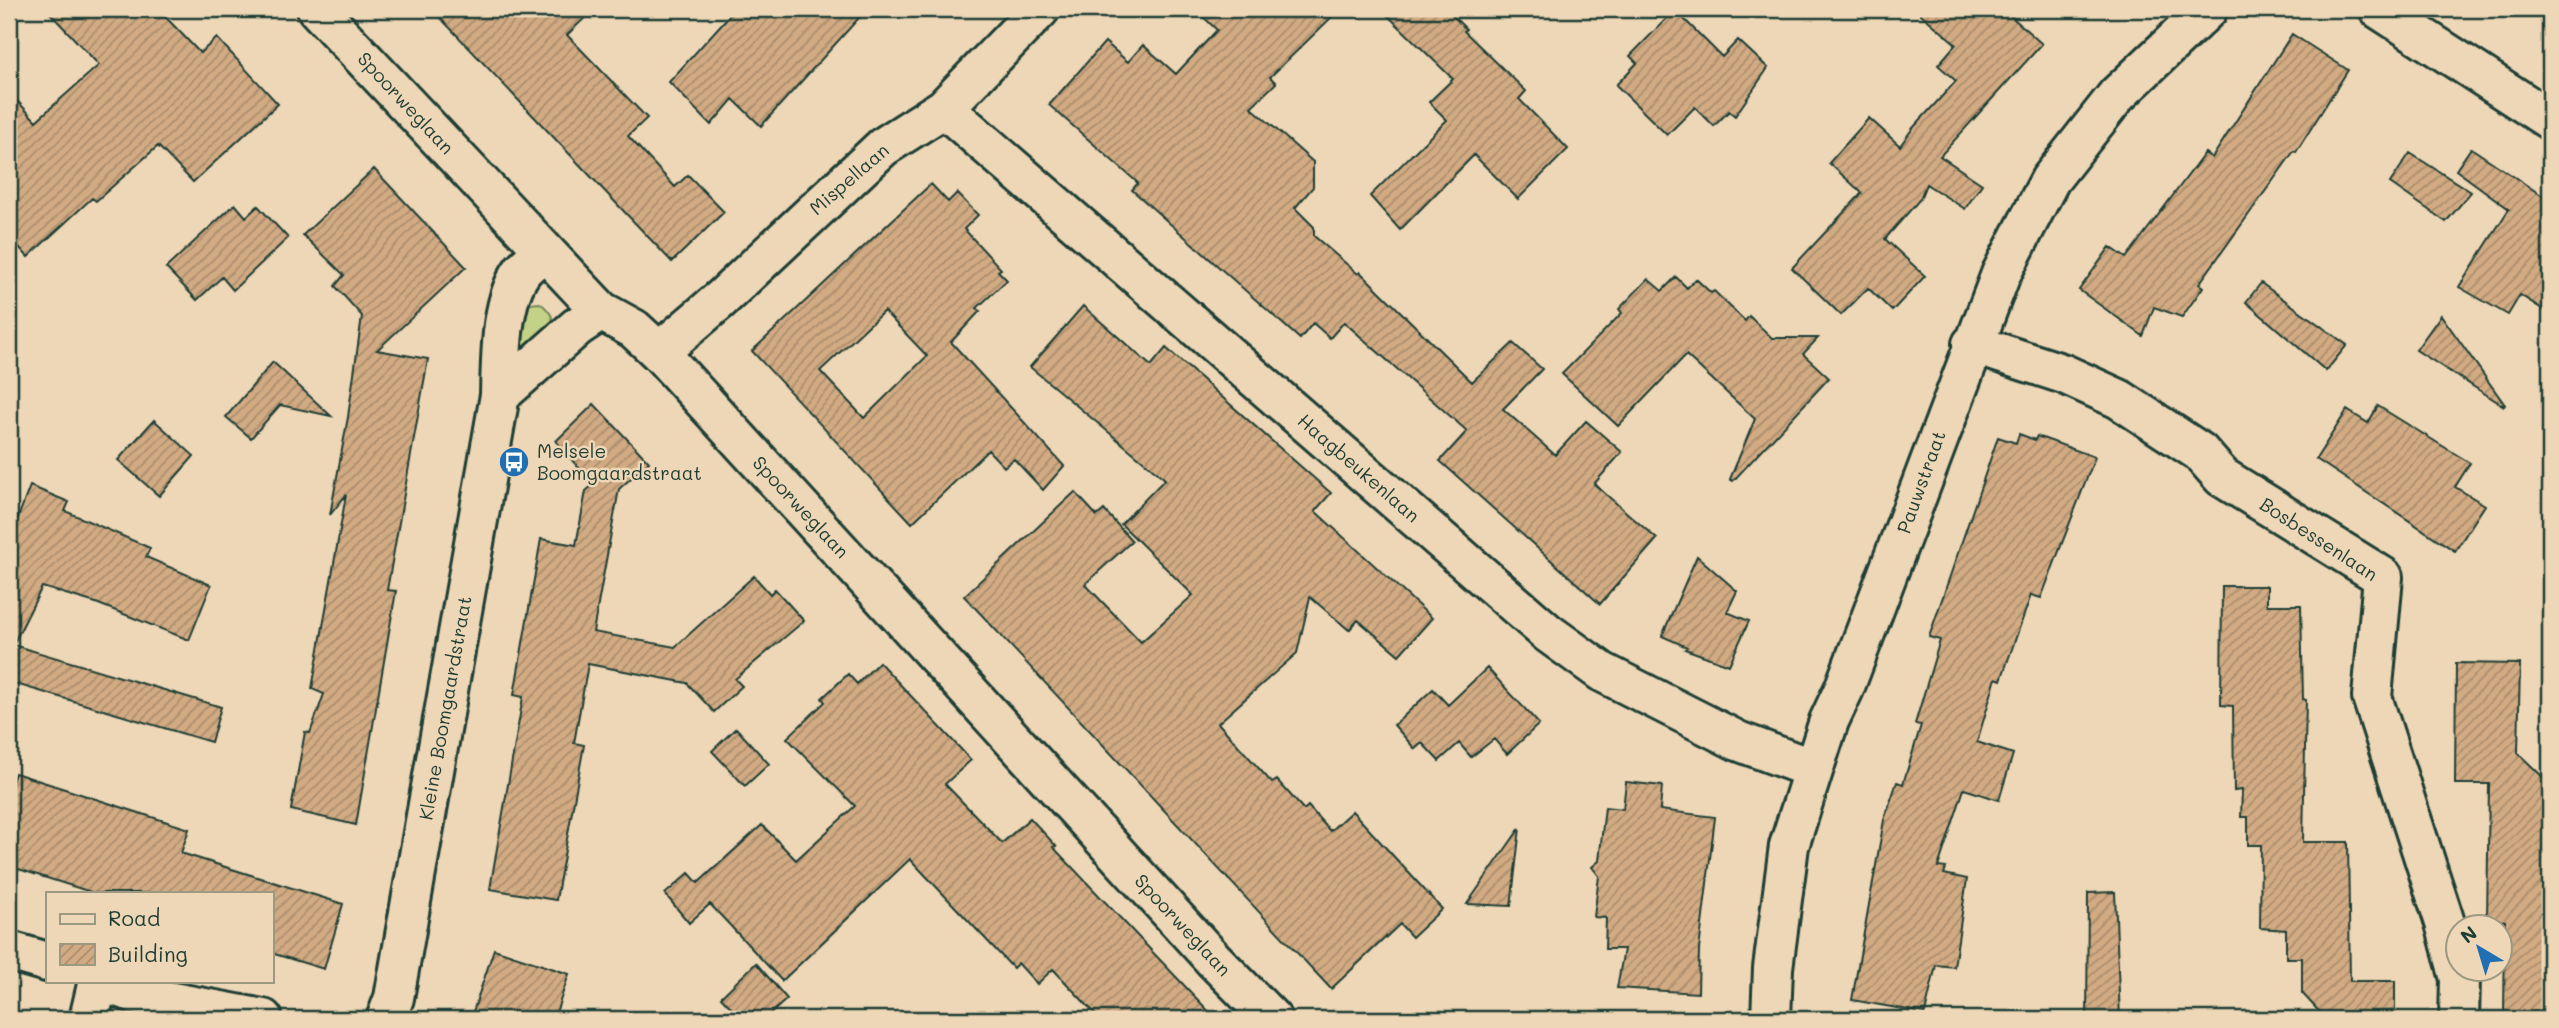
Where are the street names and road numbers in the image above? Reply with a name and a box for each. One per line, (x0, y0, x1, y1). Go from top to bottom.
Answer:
street label: Spoorweglaan (353, 46, 460, 159)
street label: Mispellaan (804, 137, 894, 220)
street label: Haagbeukenlaan (1293, 408, 1426, 528)
street label: Pauwstraat (1890, 427, 1951, 537)
street label: Spoorweglaan (748, 450, 855, 563)
street label: Bosbessenlaan (2255, 491, 2383, 586)
street label: Kleine Boomgaardstraat (412, 594, 477, 822)
street label: Spoorweglaan (1130, 868, 1237, 981)

